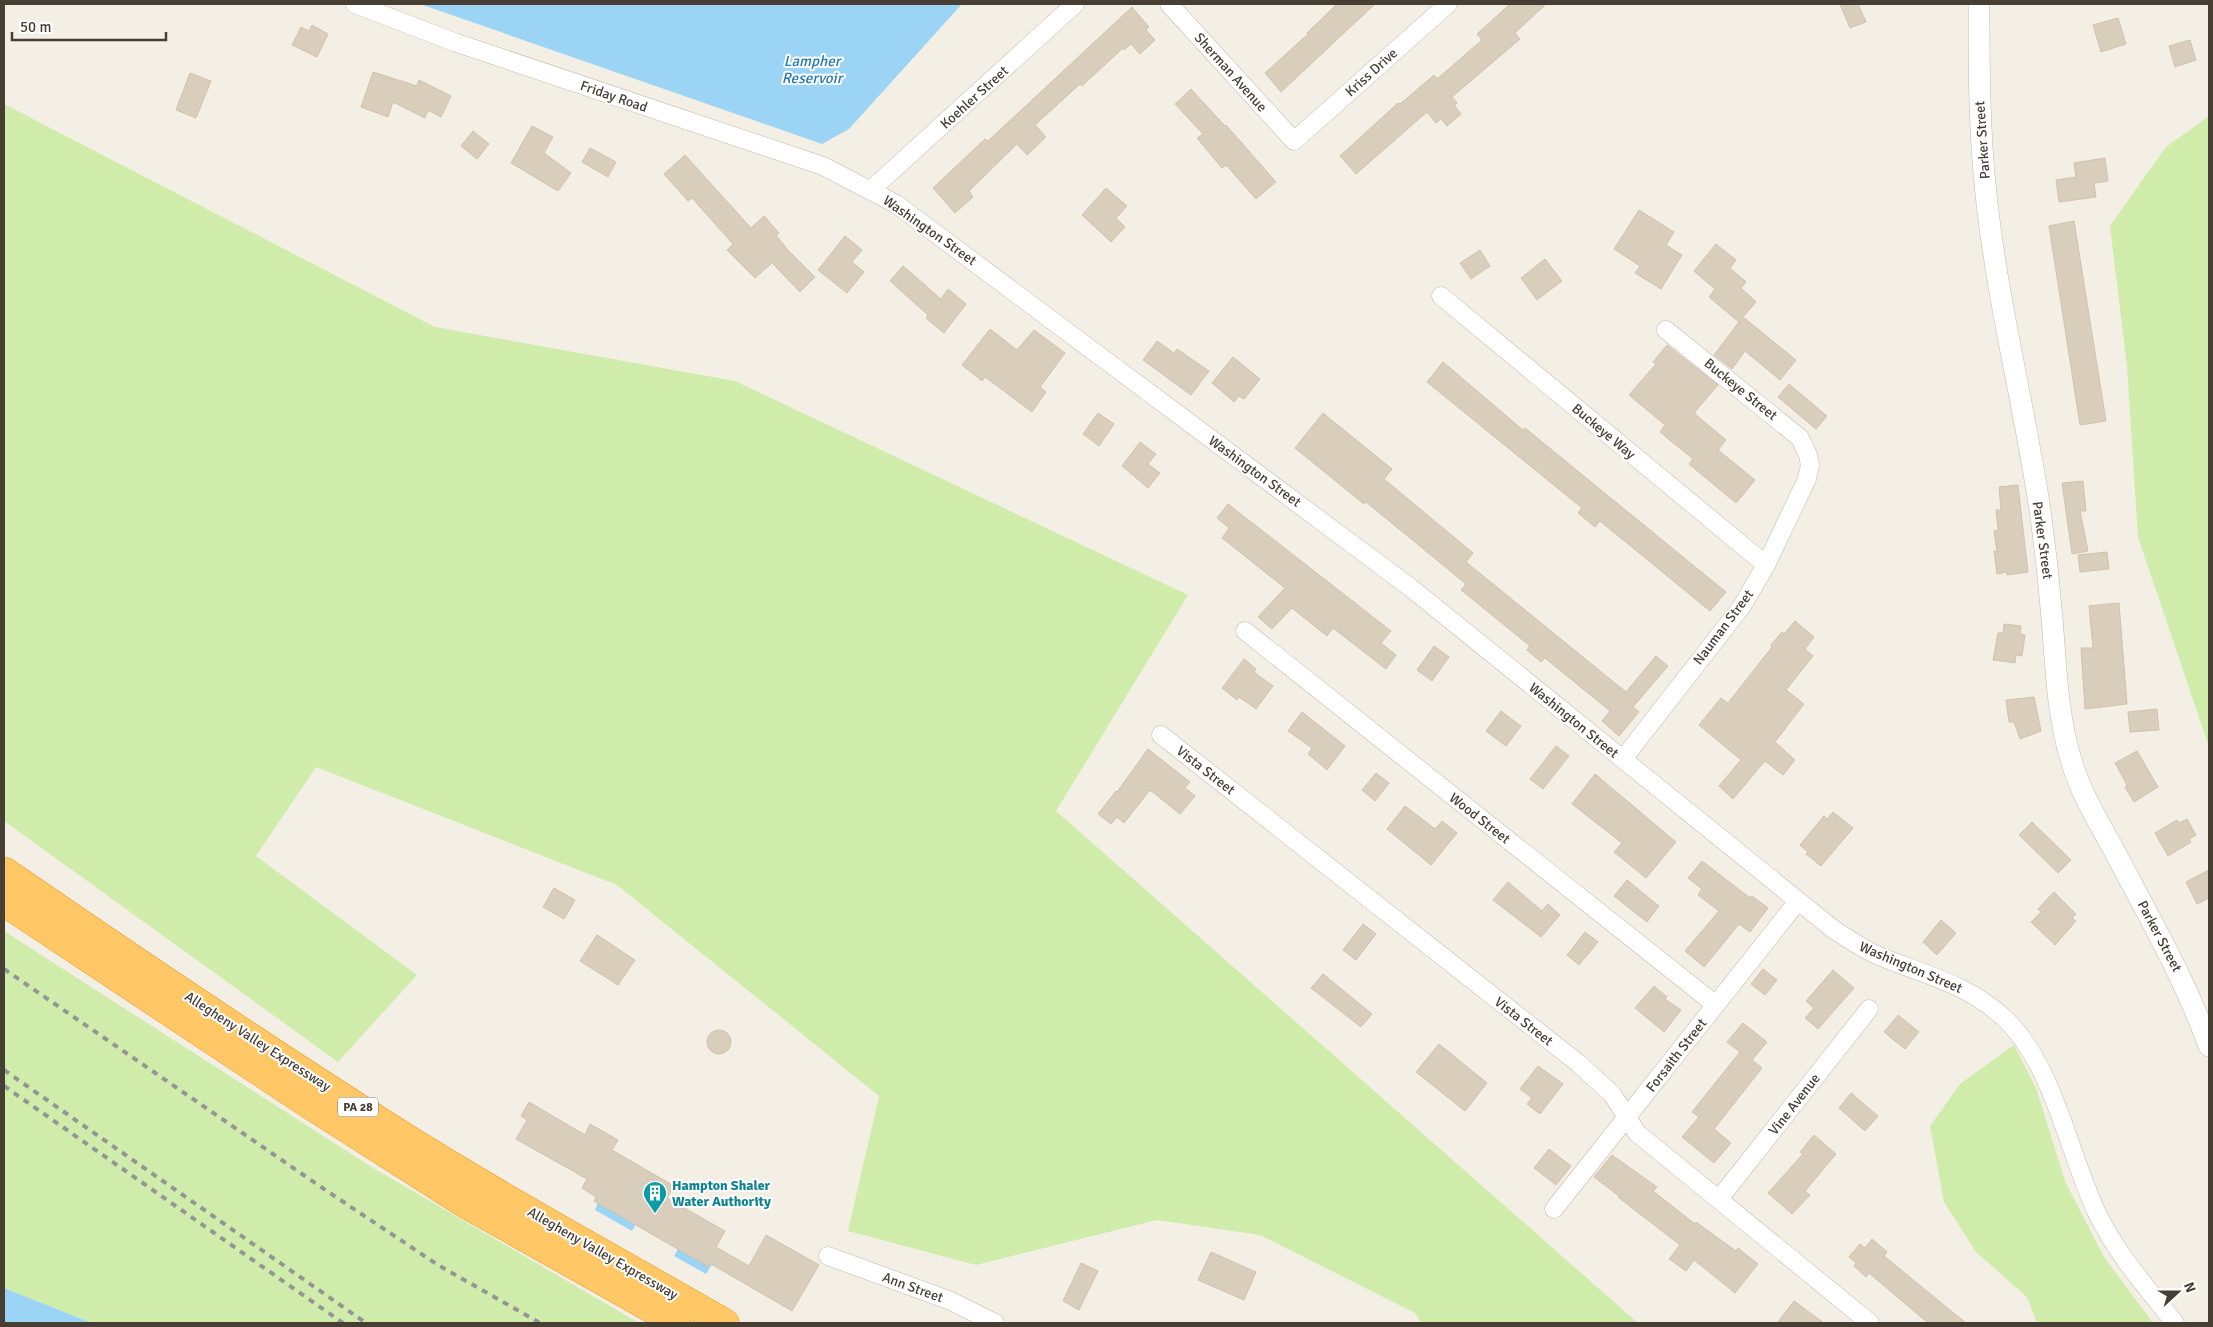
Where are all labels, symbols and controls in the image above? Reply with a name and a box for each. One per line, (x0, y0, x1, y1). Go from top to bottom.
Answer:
scale bar (12, 10, 166, 42)
text: 50 m (20, 18, 51, 36)
street label: Sherman Avenue (1191, 29, 1271, 115)
street label: Kriss Drive (1342, 45, 1401, 100)
water label: Lampher Reservoir (782, 52, 845, 87)
street label: Koehler Street (937, 62, 1012, 132)
street label: Friday Road (578, 77, 650, 116)
street label: Parker Street (1971, 100, 1994, 180)
street label: Washington Street (880, 192, 980, 269)
street label: Buckeye Street (1701, 355, 1781, 424)
street label: Buckeye Way (1568, 400, 1639, 463)
street label: Washington Street (1205, 432, 1304, 511)
street label: Parker Street (2029, 500, 2056, 580)
street label: Nauman Street (1690, 586, 1757, 668)
street label: Washington Street (1525, 679, 1622, 762)
street label: Vista Street (1173, 742, 1238, 799)
street label: Wood Street (1446, 789, 1514, 848)
street label: Parker Street (2134, 898, 2185, 975)
street label: Washington Street (1857, 938, 1965, 997)
street label: Allegheny Valley Expressway (181, 988, 334, 1095)
street label: Vista Street (1491, 993, 1556, 1050)
street label: Forsaith Street (1642, 1015, 1710, 1095)
street label: Vine Avenue (1765, 1070, 1824, 1138)
road number: PA 28 (338, 1098, 378, 1116)
place label: Hampton Shaler Water Authority (672, 1177, 771, 1210)
building icon: Hampton Shaler Water Authority (642, 1180, 668, 1214)
street label: Allegheny Valley Expressway (525, 1203, 681, 1304)
north arrow (2153, 1267, 2203, 1317)
street label: Ann Street (880, 1269, 946, 1306)
text: N (2180, 1280, 2199, 1295)

